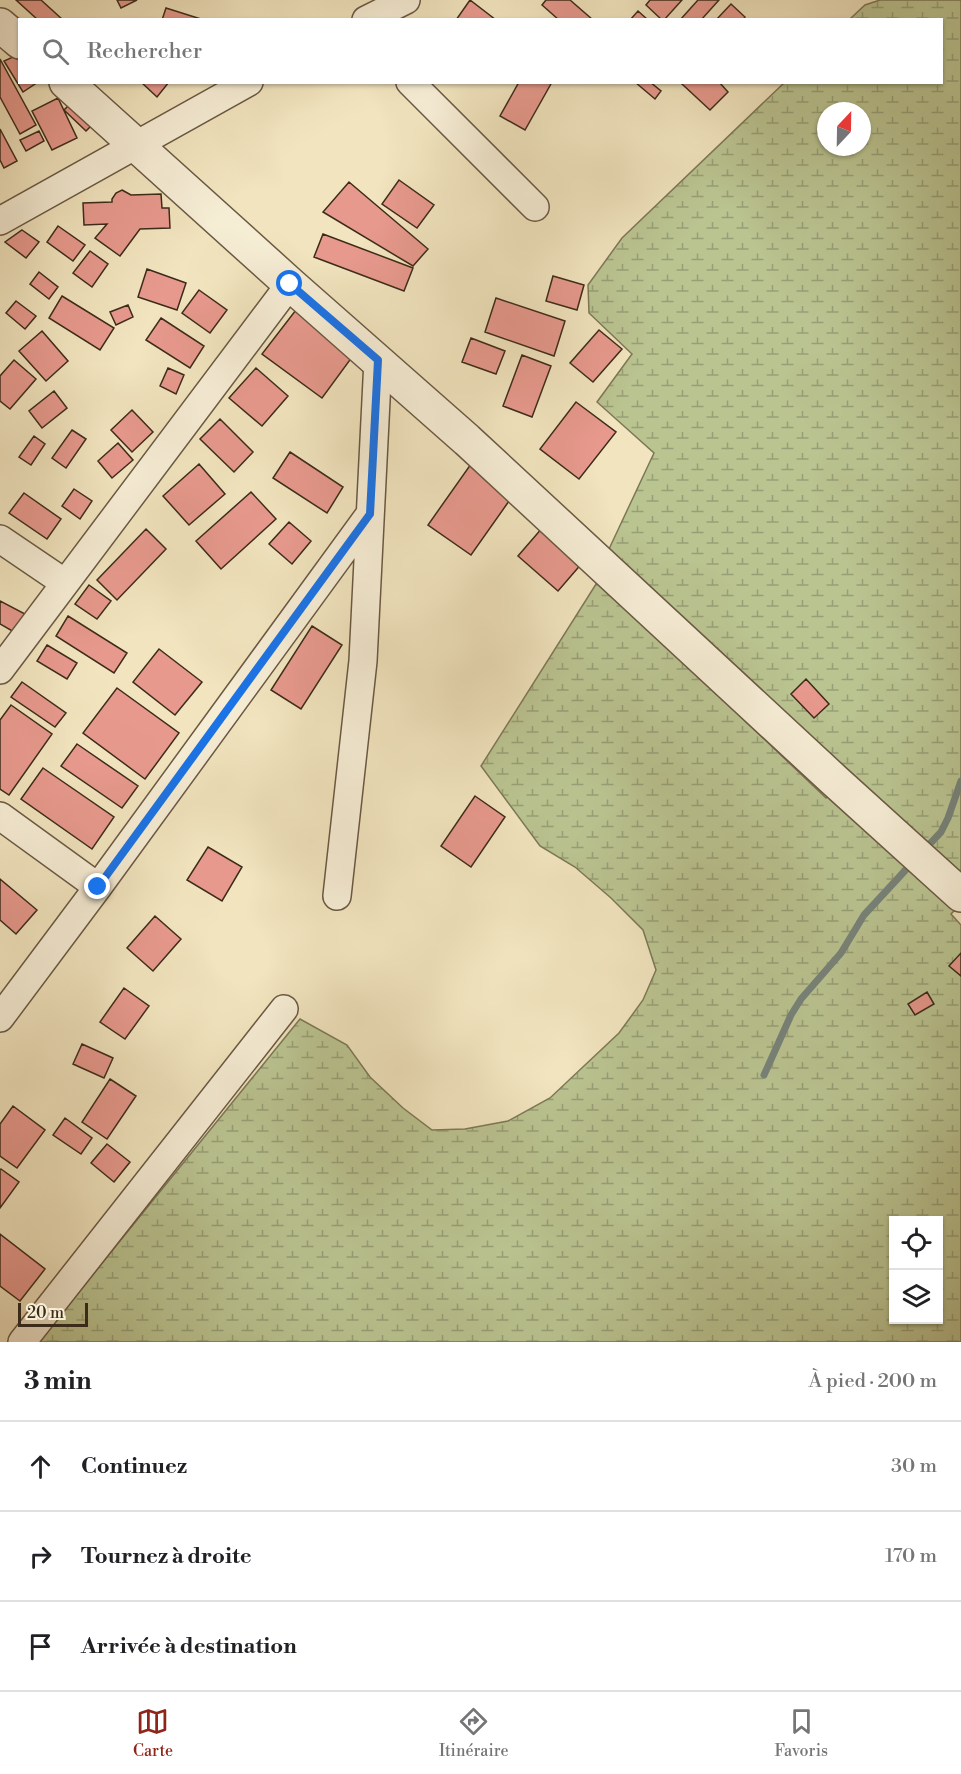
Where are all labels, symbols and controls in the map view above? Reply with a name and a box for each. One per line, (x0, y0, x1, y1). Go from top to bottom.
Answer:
search box (18, 18, 943, 84)
icon: search (39, 35, 72, 68)
text: Rechercher (87, 38, 202, 65)
north arrow (817, 102, 871, 156)
route start (276, 270, 302, 296)
route end (84, 873, 110, 899)
map controls (889, 1216, 943, 1324)
button: locate (889, 1216, 943, 1270)
button: layers (889, 1270, 943, 1324)
scale bar (18, 1300, 88, 1328)
text: 20 m (27, 1303, 64, 1323)
text: 3 min (24, 1365, 92, 1397)
text: À pied · 200 m (808, 1369, 937, 1394)
icon: ahead (24, 1450, 57, 1483)
text: Continuez (81, 1453, 187, 1480)
text: 30 m (891, 1454, 937, 1479)
icon: right (24, 1540, 57, 1573)
text: Tournez à droite (81, 1543, 252, 1570)
text: 170 m (885, 1544, 937, 1569)
icon: arrive (24, 1630, 57, 1663)
text: Arrivée à destination (81, 1633, 297, 1660)
tab: Carte (133, 1705, 173, 1761)
tab: Itinéraire (439, 1705, 509, 1761)
tab: Favoris (774, 1705, 828, 1761)

